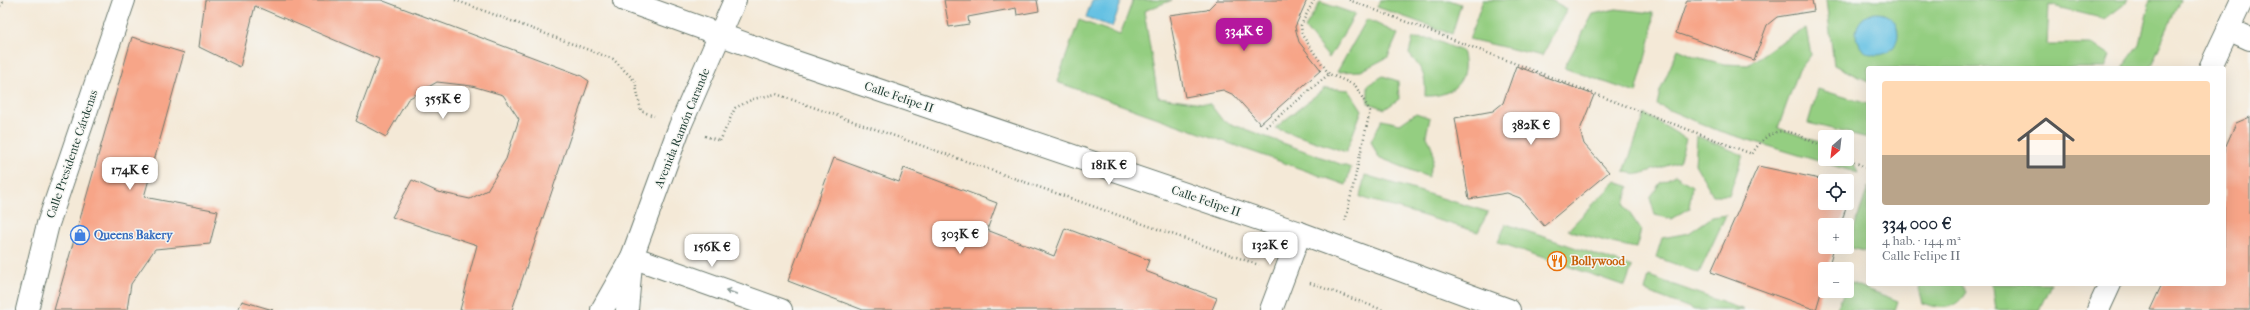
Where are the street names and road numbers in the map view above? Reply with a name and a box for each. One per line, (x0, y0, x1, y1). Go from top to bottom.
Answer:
street label: Avenida Ramón Carande (651, 66, 712, 191)
street label: Calle Felipe II (863, 79, 936, 115)
street label: Calle Presidente Cárdenas (43, 87, 101, 220)
street label: Calle Felipe II (1170, 183, 1243, 219)

